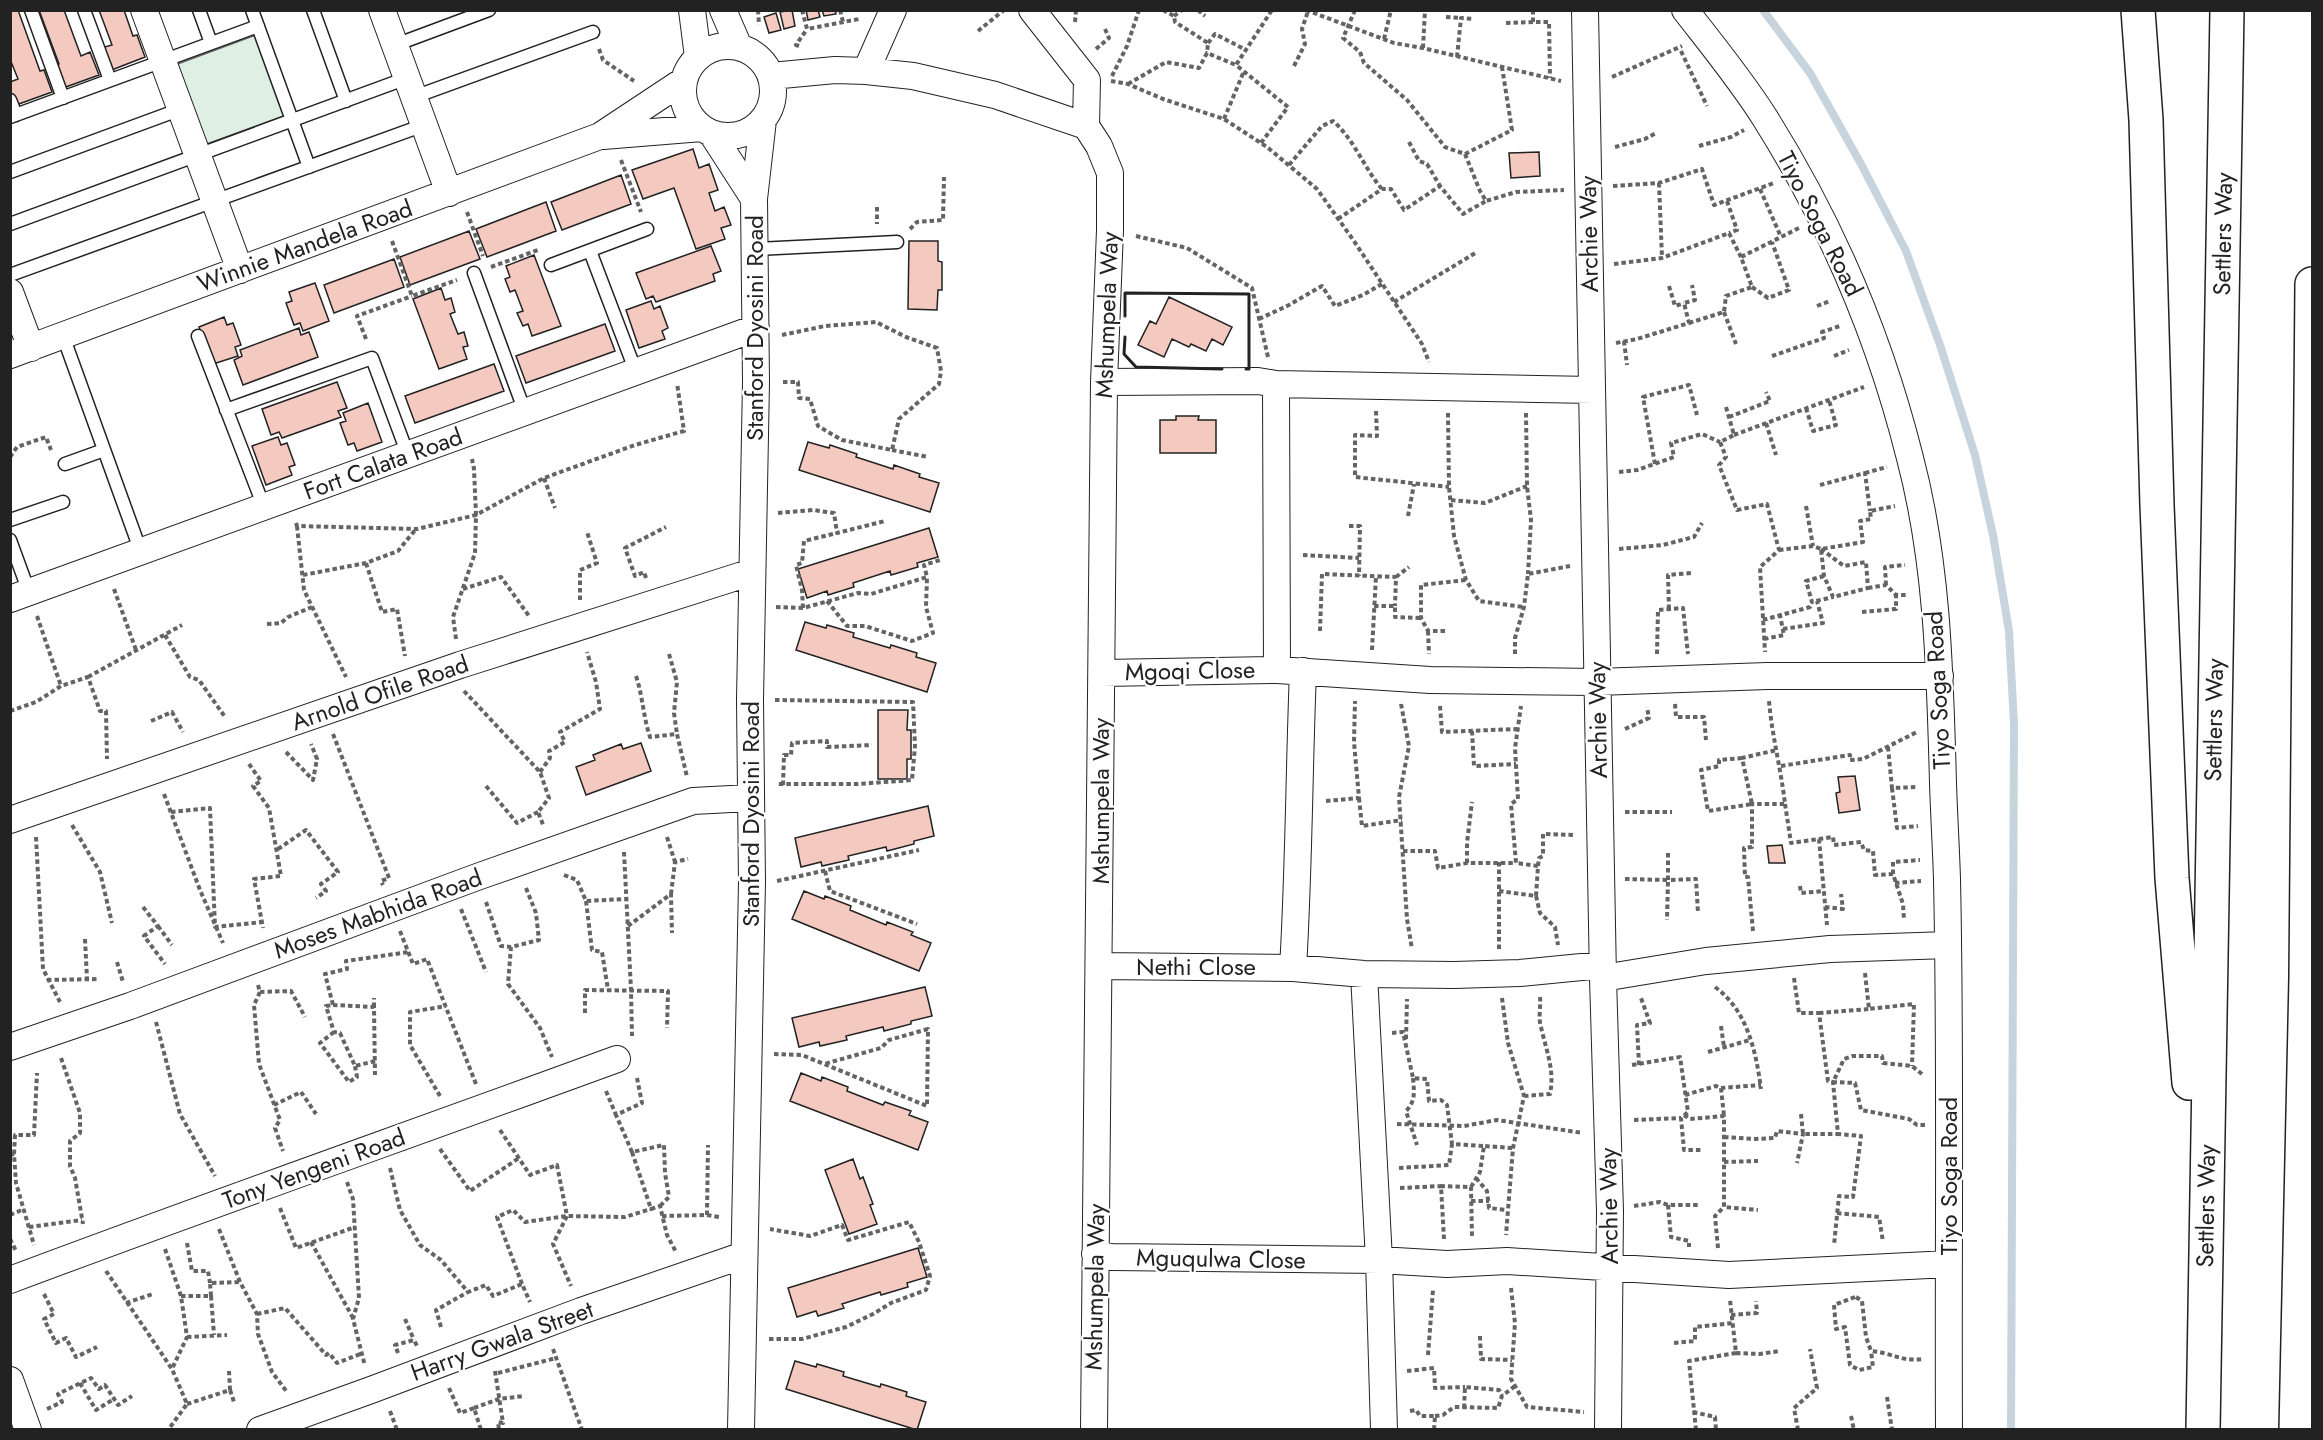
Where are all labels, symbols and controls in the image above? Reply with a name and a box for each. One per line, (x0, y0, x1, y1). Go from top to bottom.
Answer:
street label: Tiyo Soga Road (1769, 145, 1872, 302)
street label: Settlers Way (2204, 172, 2241, 296)
street label: Archie Way (1570, 175, 1607, 293)
street label: Winnie Mandela Road (192, 190, 417, 301)
street label: Stanford Dyosini Road (737, 215, 772, 441)
street label: Mshumpela Way (1086, 231, 1127, 399)
street label: Fort Calata Road (298, 419, 467, 509)
street label: Tiyo Soga Road (1916, 610, 1959, 770)
street label: Arnold Ofile Road (287, 646, 473, 739)
street label: Mgoqi Close (1124, 652, 1256, 689)
street label: Settlers Way (2195, 658, 2232, 782)
street label: Archie Way (1579, 661, 1616, 779)
street label: Stanford Dyosini Road (733, 701, 768, 927)
street label: Mshumpela Way (1083, 717, 1118, 884)
street label: Moses Mabhida Road (269, 860, 487, 967)
street label: Nethi Close (1136, 949, 1256, 984)
street label: Tiyo Soga Road (1931, 1097, 1966, 1255)
street label: Tony Yengeni Road (218, 1119, 410, 1218)
street label: Settlers Way (2187, 1144, 2224, 1268)
street label: Archie Way (1590, 1147, 1627, 1265)
street label: Mshumpela Way (1076, 1203, 1113, 1371)
street label: Mguqulwa Close (1136, 1240, 1306, 1277)
street label: Harry Gwala Street (406, 1291, 598, 1390)

